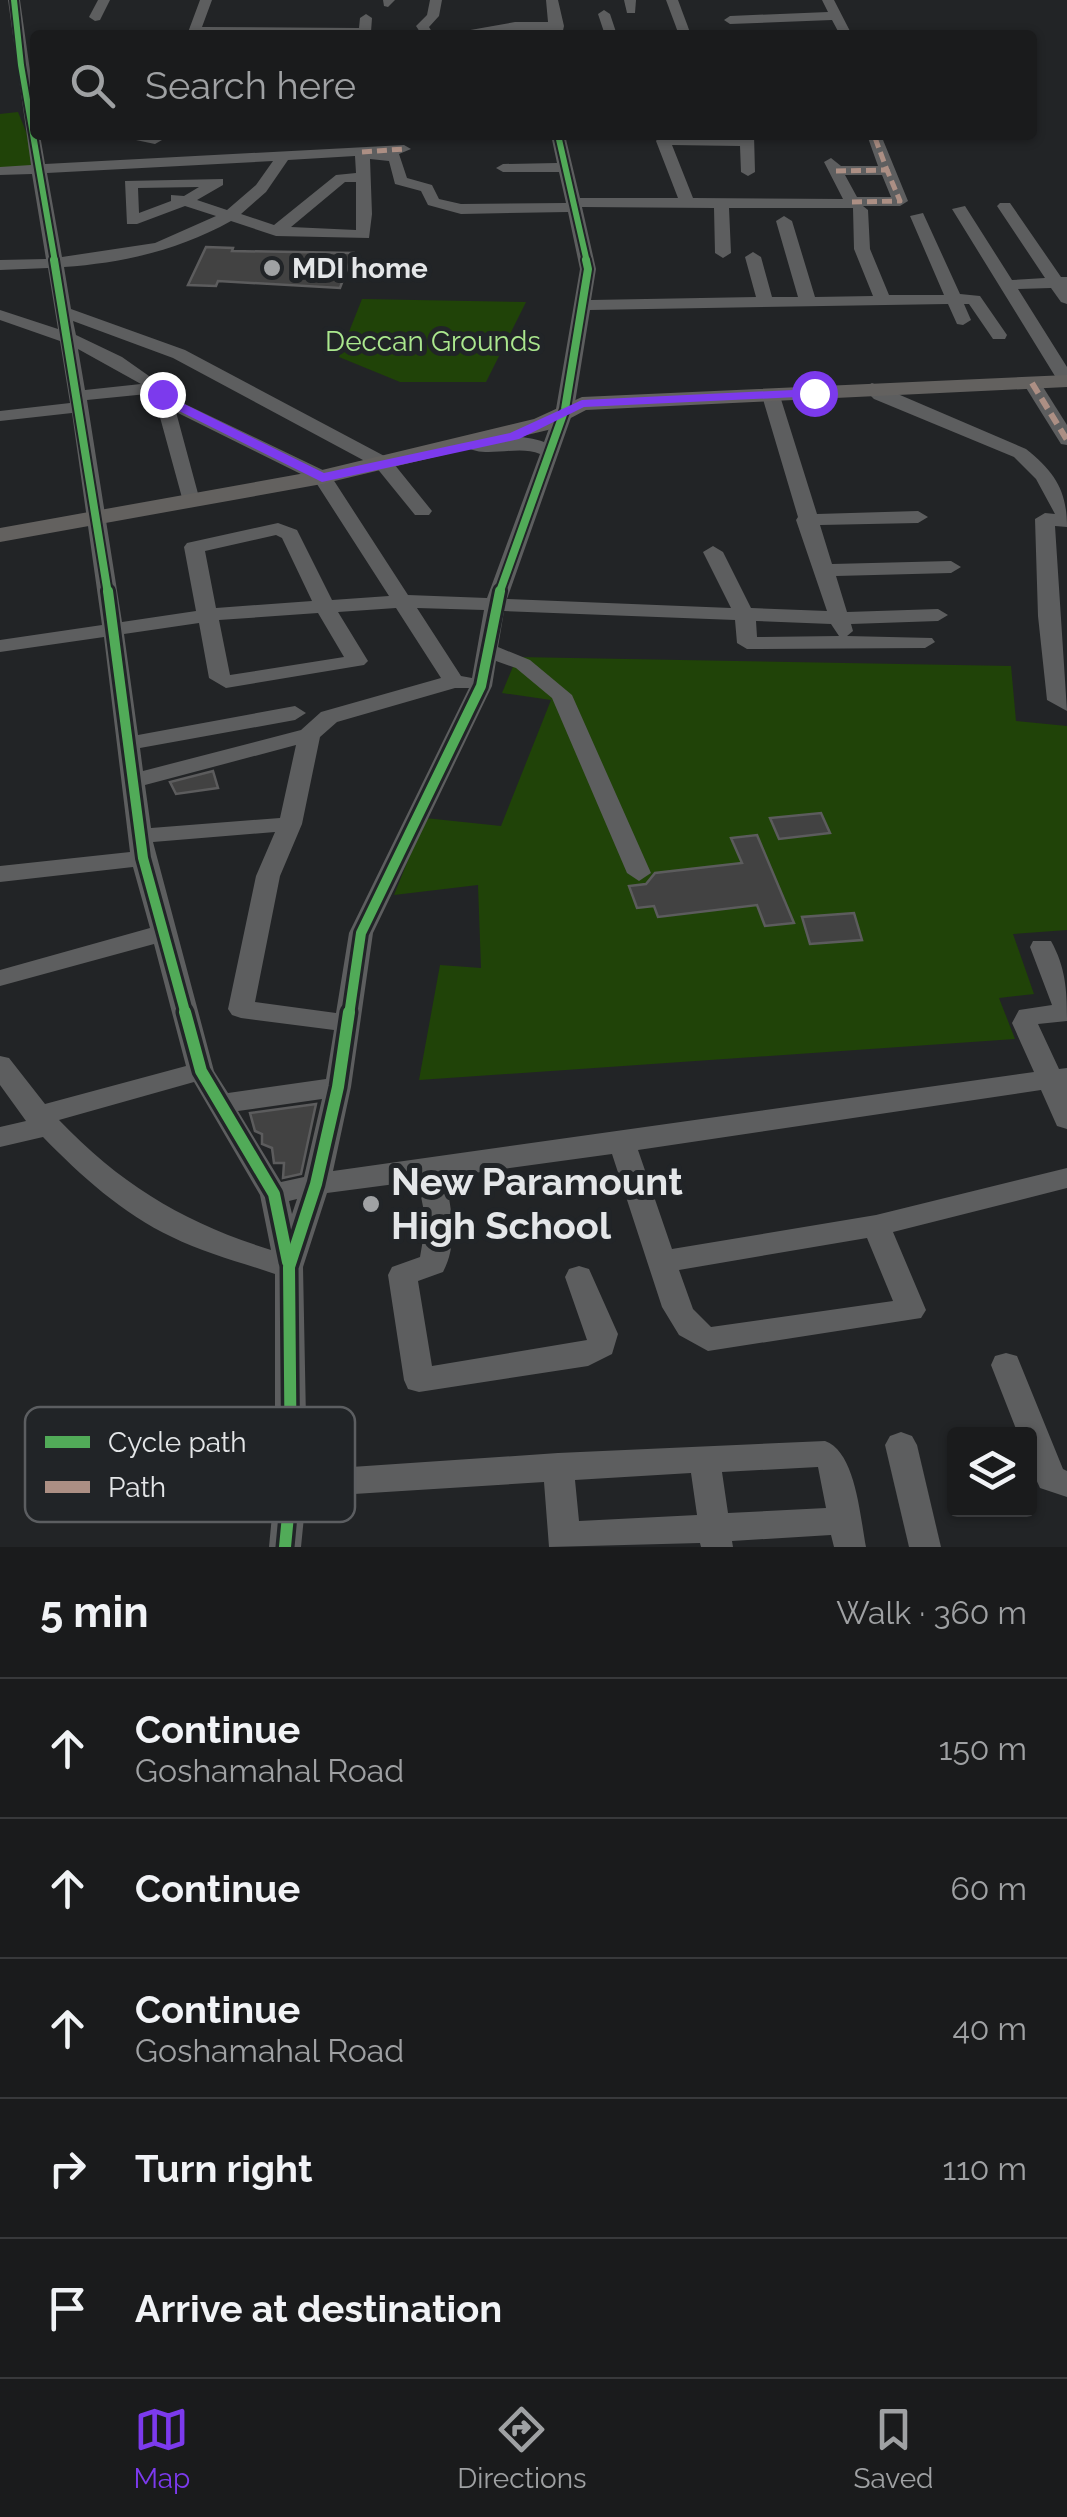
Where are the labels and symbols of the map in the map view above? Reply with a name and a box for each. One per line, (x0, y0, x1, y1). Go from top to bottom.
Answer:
place label: MDI home (292, 252, 428, 285)
marker: MDI home (261, 257, 283, 279)
park label: Deccan Grounds (325, 325, 541, 358)
route start (792, 371, 838, 417)
route end (140, 372, 186, 418)
place label: New Paramount High School (391, 1159, 683, 1248)
marker: New Paramount High School (360, 1193, 382, 1215)
legend (25, 1407, 355, 1522)
text: Cycle path (108, 1426, 247, 1459)
text: Path (108, 1471, 166, 1504)

